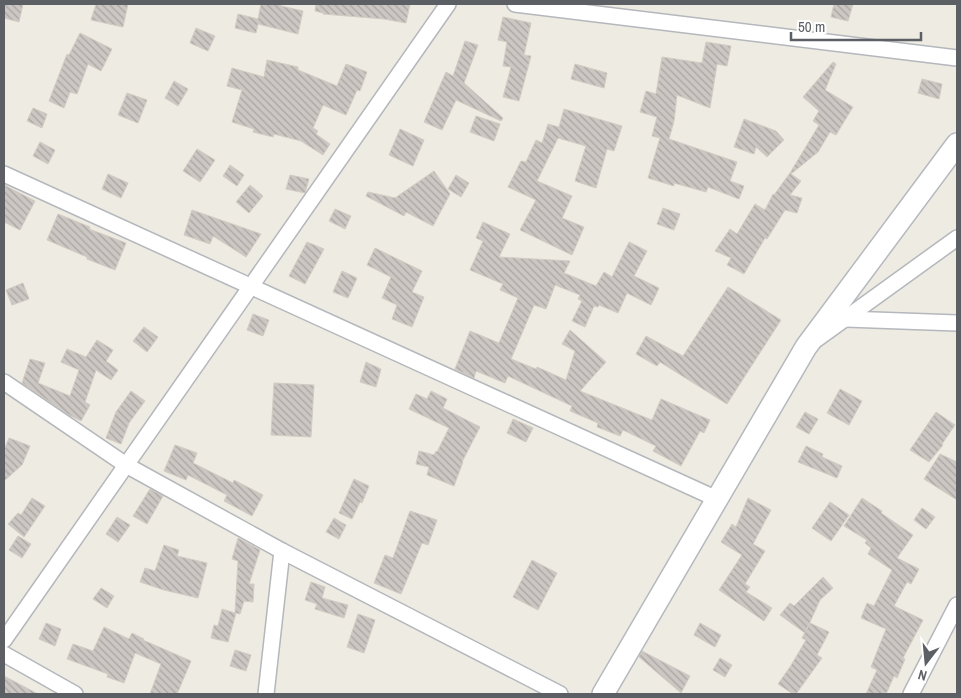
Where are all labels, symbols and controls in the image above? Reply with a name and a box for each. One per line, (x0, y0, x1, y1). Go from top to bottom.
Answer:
scale bar (791, 10, 921, 42)
text: 50 m (798, 16, 825, 37)
north arrow (901, 638, 951, 688)
text: N (916, 666, 929, 685)

